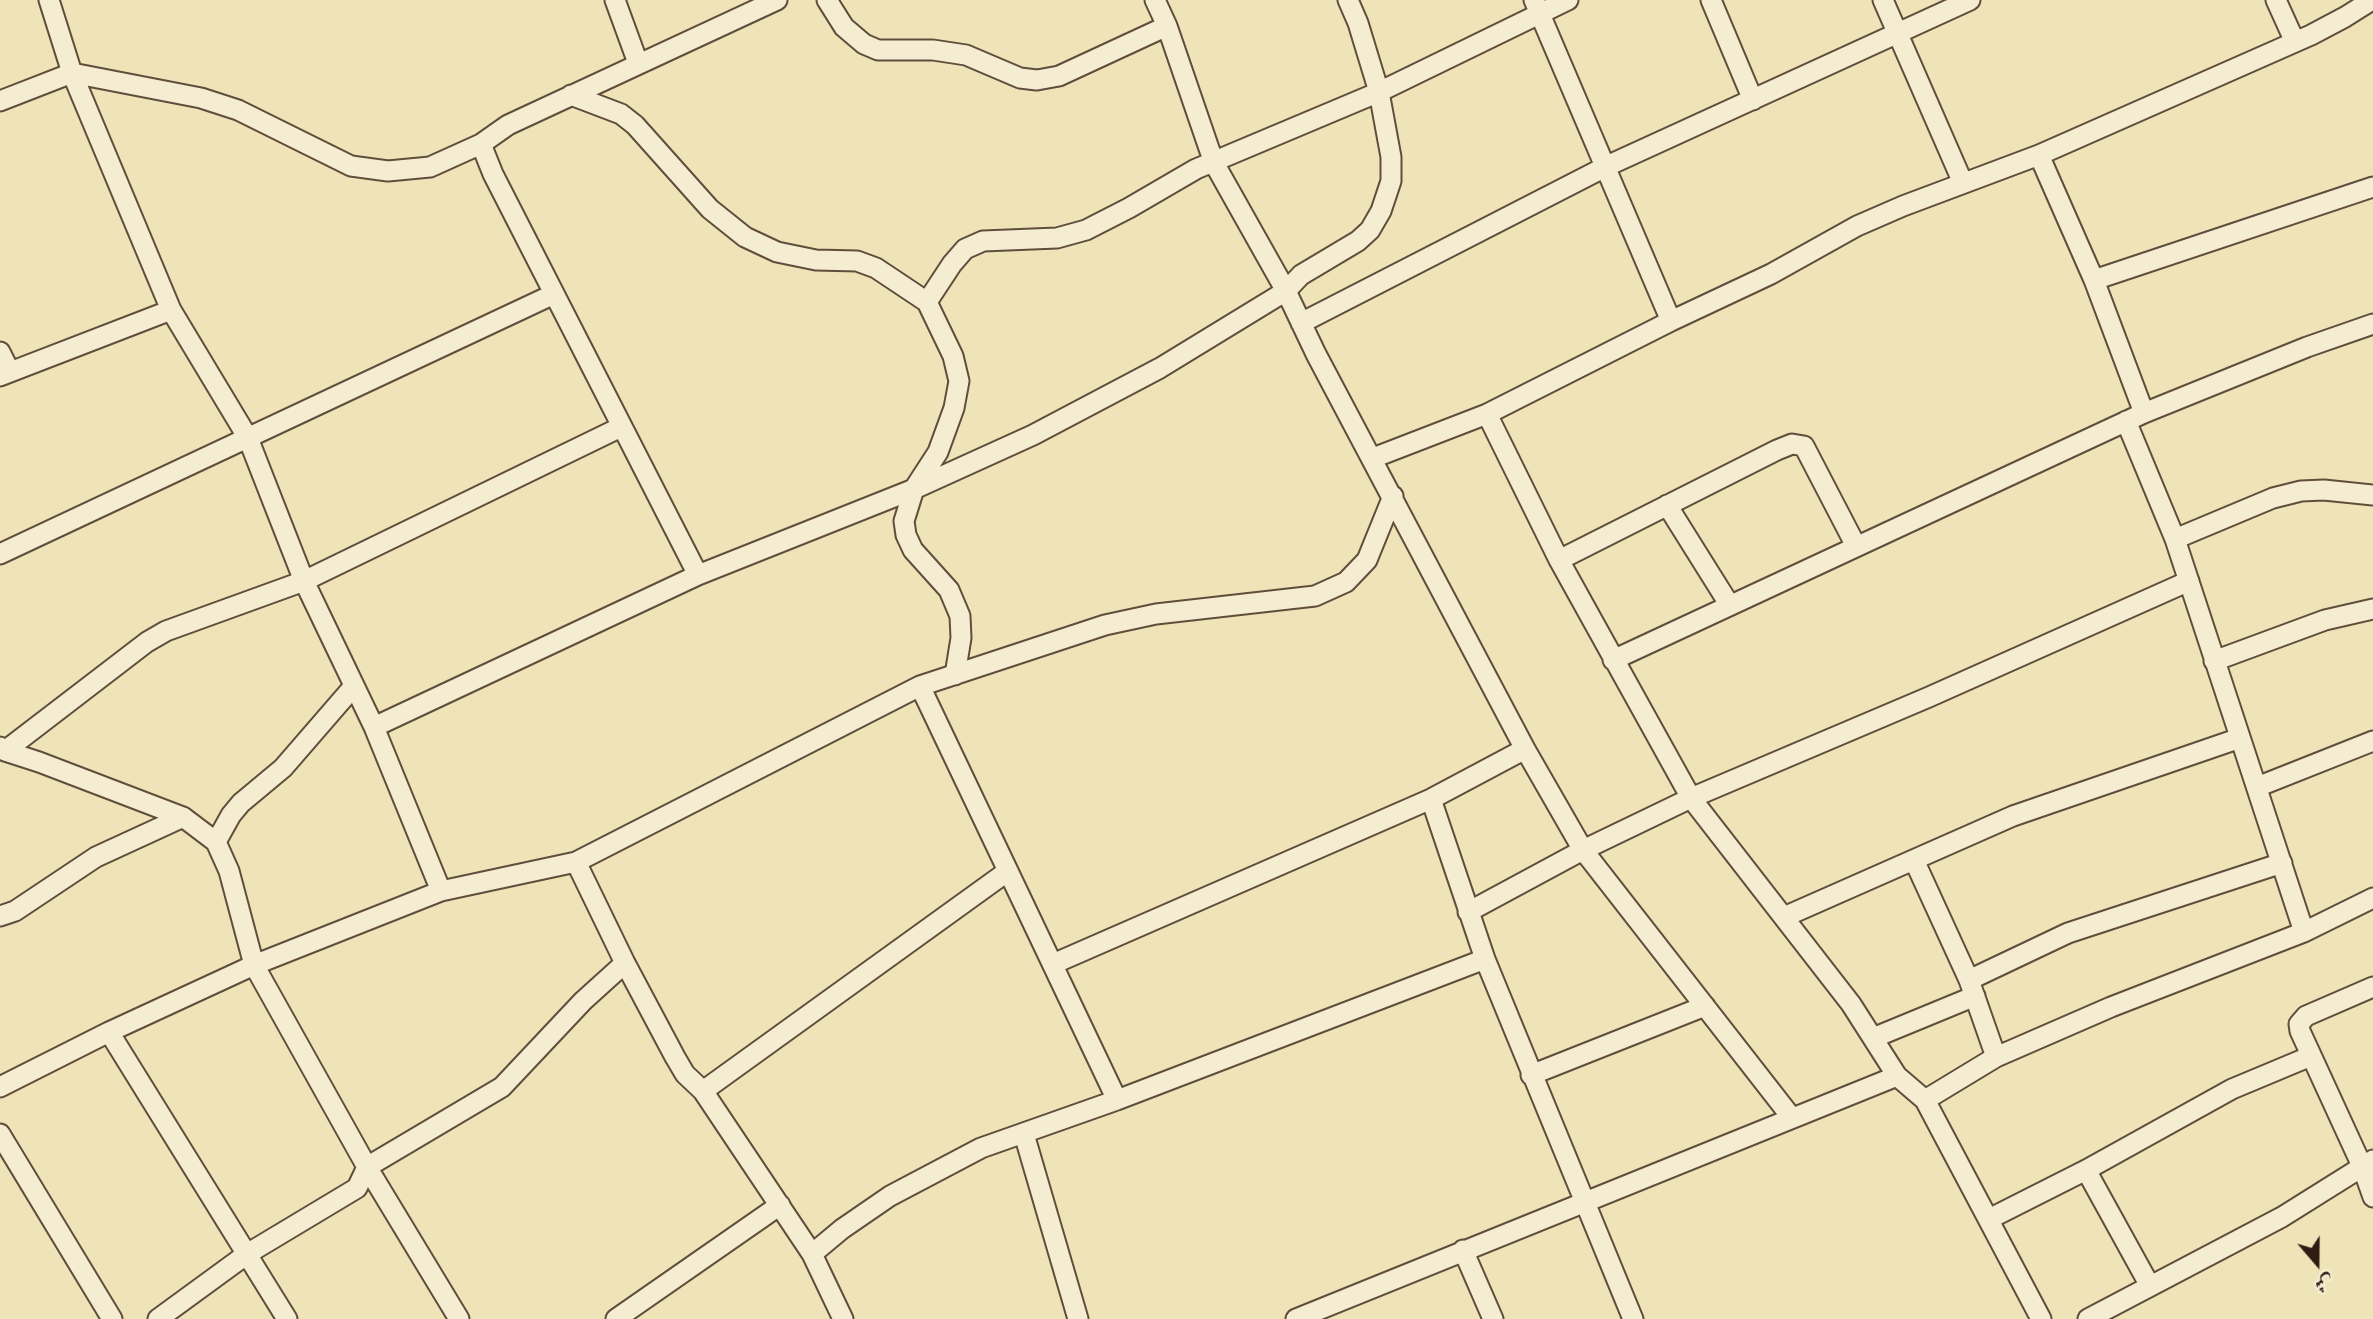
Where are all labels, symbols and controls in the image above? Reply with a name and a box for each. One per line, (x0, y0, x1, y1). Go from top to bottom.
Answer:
north arrow (2282, 1228, 2352, 1298)
text: ش (2312, 1269, 2337, 1297)

